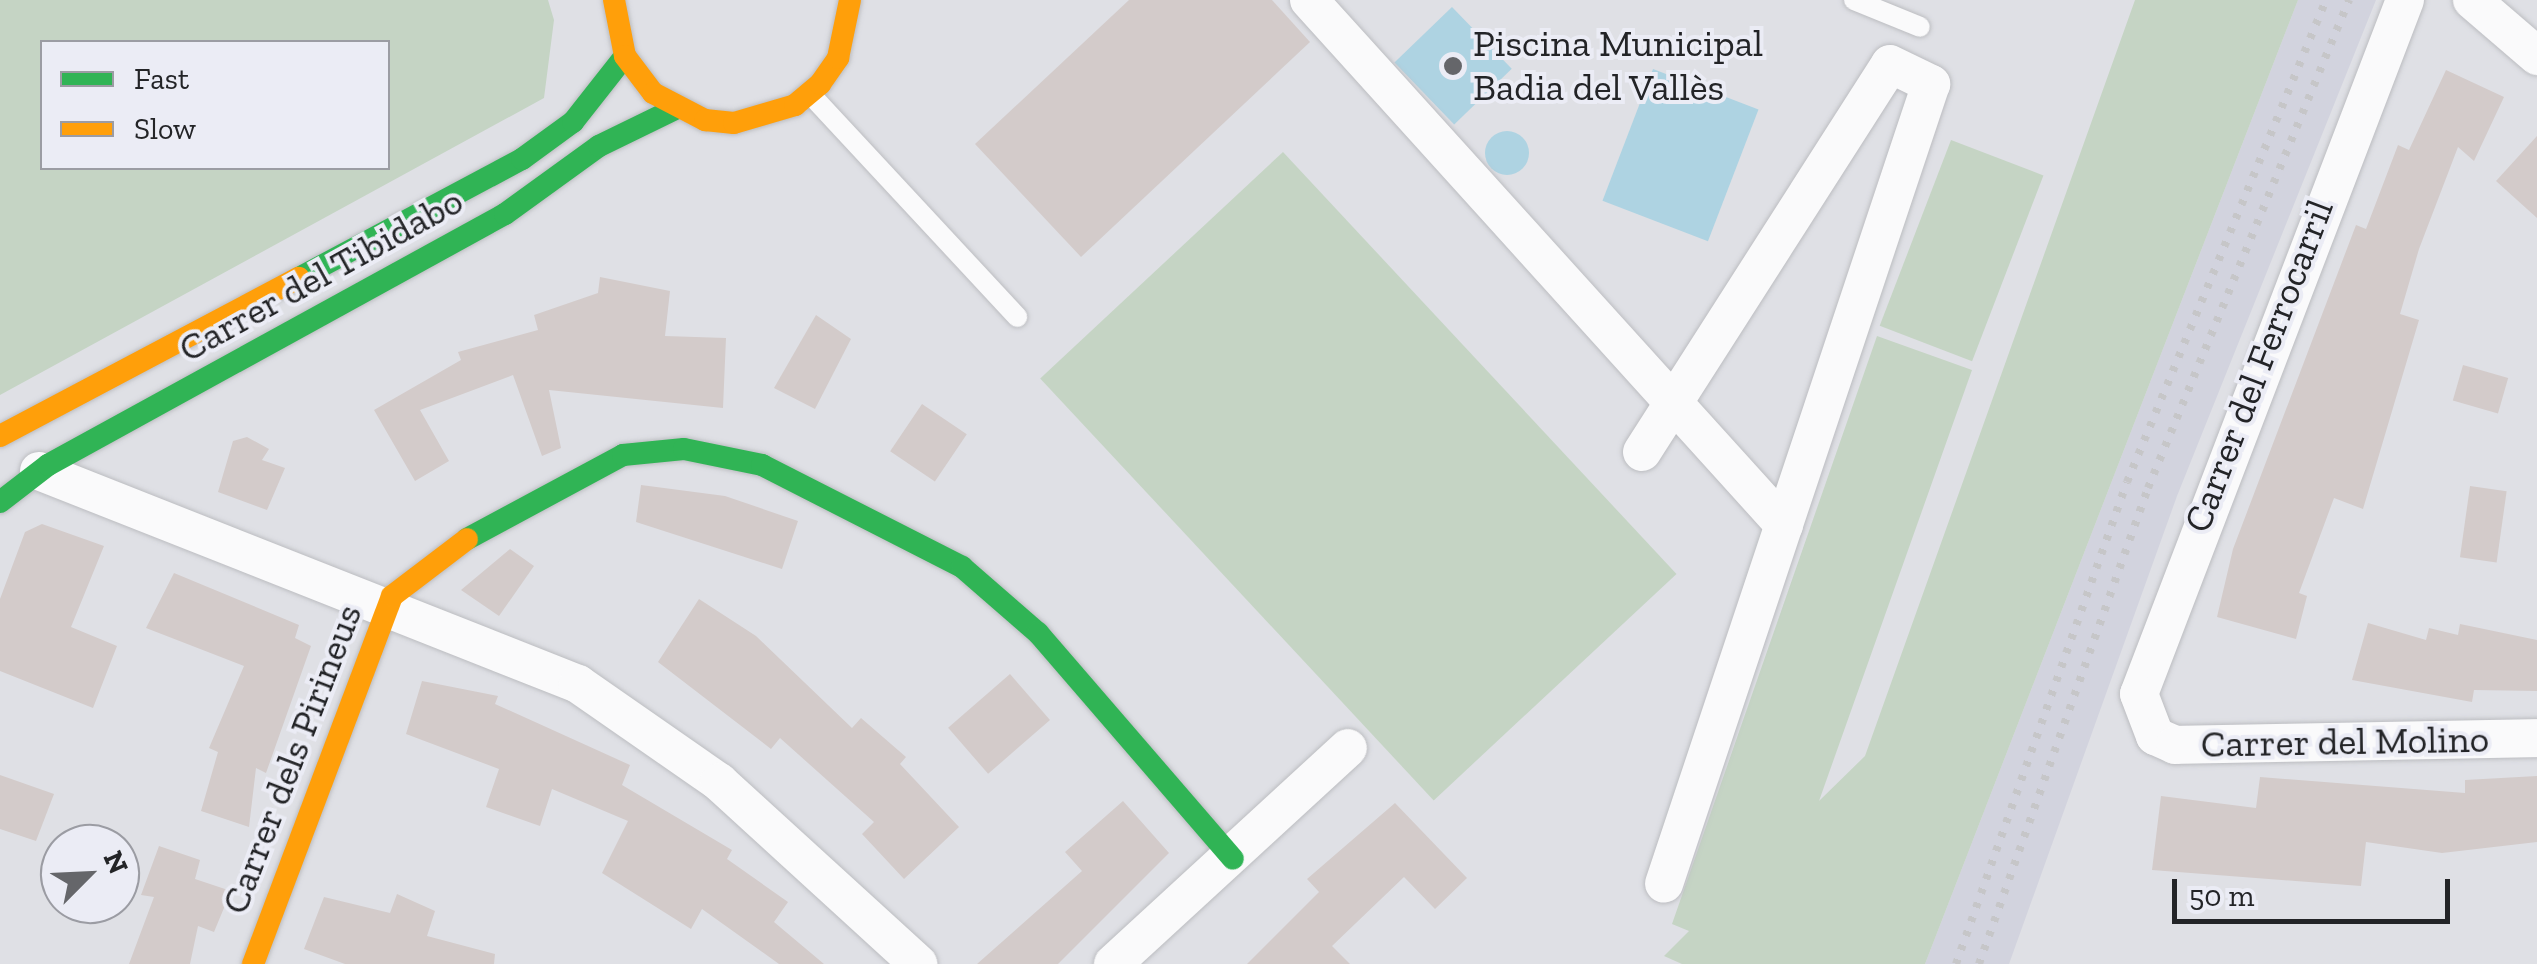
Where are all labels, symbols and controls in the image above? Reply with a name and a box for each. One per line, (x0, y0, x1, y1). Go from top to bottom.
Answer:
place label: Piscina Municipal Badia del Vallès (1473, 21, 1763, 110)
legend (40, 40, 390, 170)
marker: Piscina Municipal Badia del Vallès (1442, 55, 1464, 77)
text: Fast (134, 61, 189, 97)
text: Slow (134, 111, 196, 147)
street label: Carrer del Tibidabo (171, 178, 471, 372)
street label: Carrer del Ferrocarril (2174, 193, 2344, 539)
street label: Carrer dels Pirineus (212, 598, 372, 920)
street label: Carrer del Molino (2200, 717, 2490, 767)
north arrow (40, 824, 140, 924)
text: N (97, 846, 135, 879)
scale bar (2177, 859, 2454, 921)
text: 50 m (2189, 878, 2254, 914)

